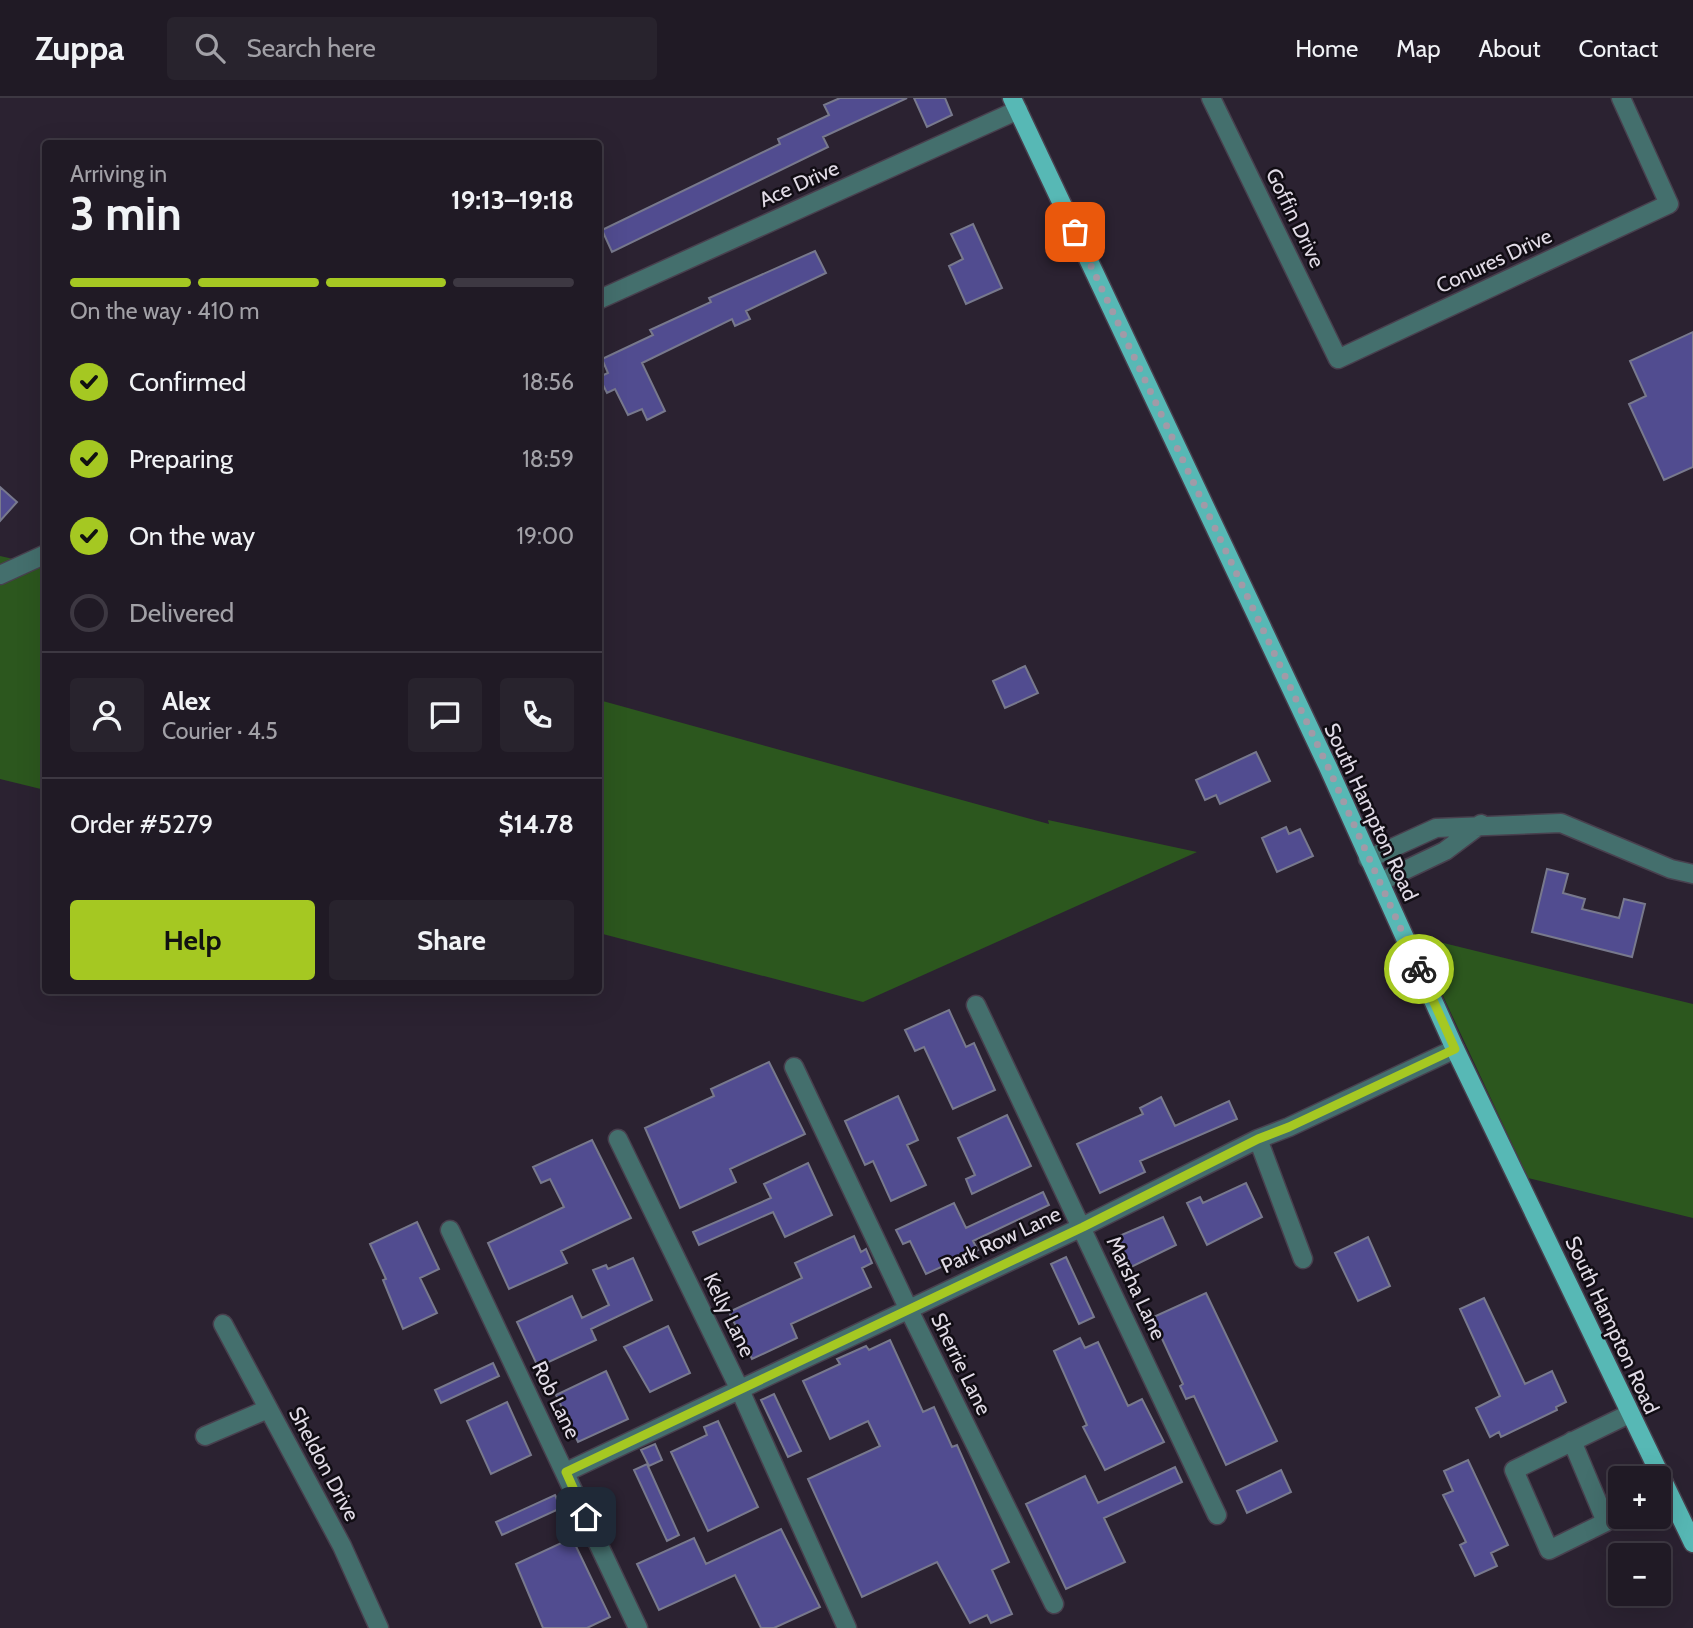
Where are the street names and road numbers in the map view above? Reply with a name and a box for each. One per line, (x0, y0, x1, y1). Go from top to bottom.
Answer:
street label: Ace Drive (755, 155, 843, 212)
street label: Goffin Drive (1261, 164, 1330, 272)
street label: Conures Drive (1432, 223, 1556, 298)
street label: South Hampton Road (1319, 719, 1424, 905)
street label: Park Row Lane (937, 1201, 1065, 1278)
street label: Marsha Lane (1102, 1232, 1171, 1344)
street label: South Hampton Road (1560, 1232, 1665, 1418)
street label: Kelly Lane (698, 1269, 761, 1361)
street label: Sherrie Lane (926, 1309, 997, 1419)
street label: Rob Lane (527, 1357, 586, 1443)
street label: Sheldon Drive (284, 1402, 365, 1525)

